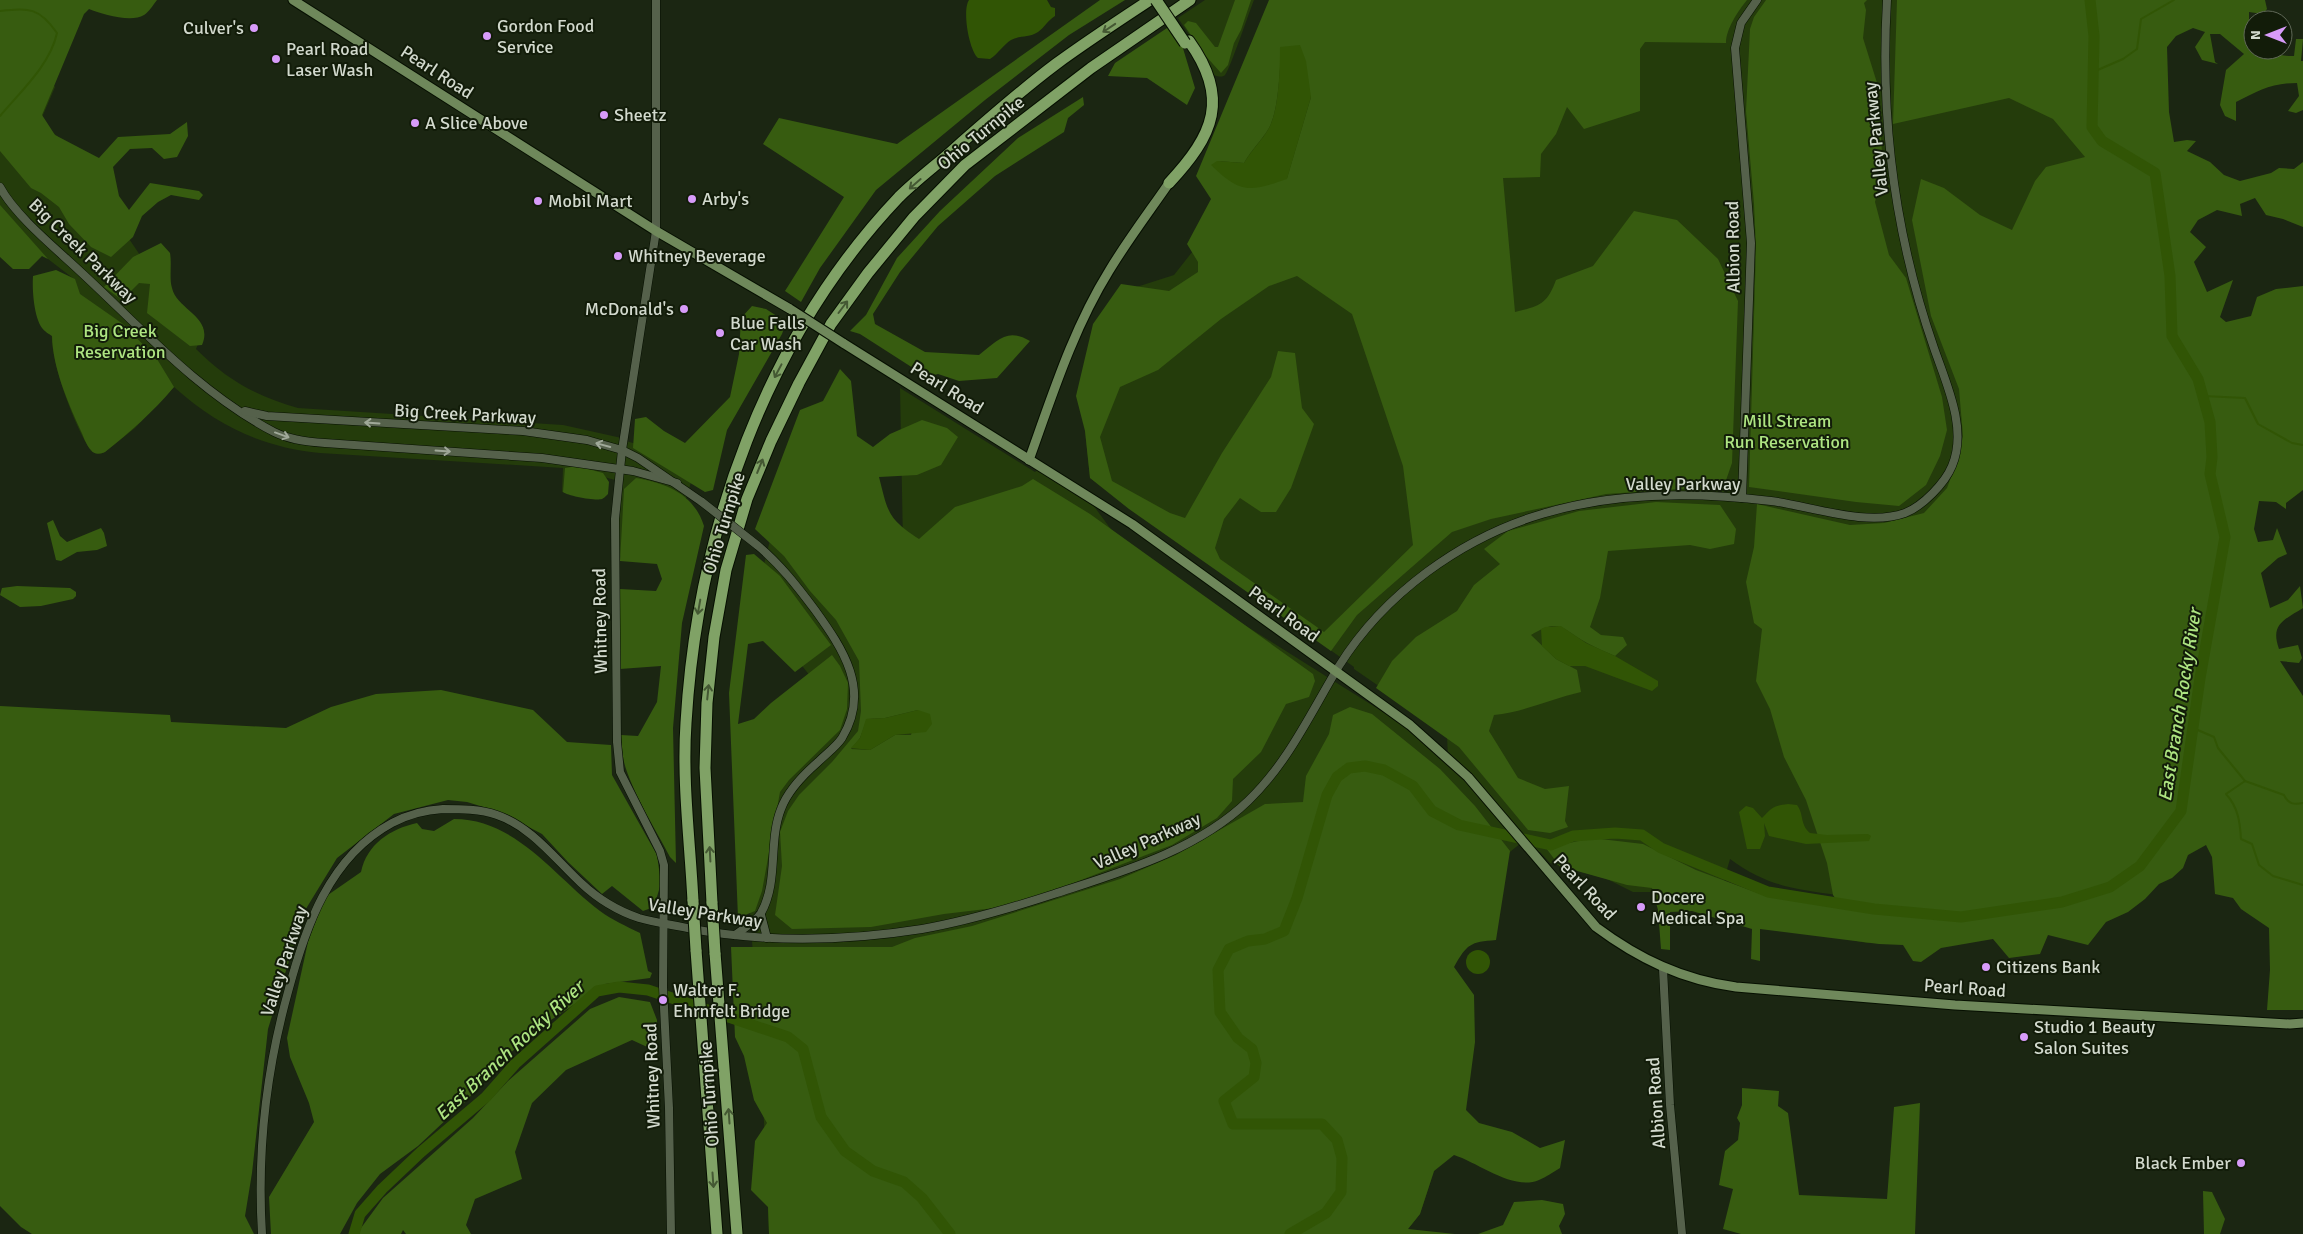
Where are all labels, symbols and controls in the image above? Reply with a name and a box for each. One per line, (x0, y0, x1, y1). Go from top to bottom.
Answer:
north arrow (2243, 10, 2293, 60)
place label: Gordon Food Service (497, 15, 594, 58)
place label: Culver's (183, 17, 244, 39)
marker: Culver's (248, 22, 260, 34)
one-way arrow (1103, 23, 1117, 33)
marker: Gordon Food Service (481, 30, 493, 42)
text: N (2247, 30, 2264, 40)
place label: Pearl Road Laser Wash (286, 38, 373, 81)
street label: Pearl Road (397, 40, 477, 104)
marker: Pearl Road Laser Wash (270, 53, 282, 65)
street label: Valley Parkway (1859, 80, 1893, 197)
street label: Ohio Turnpike (933, 91, 1029, 175)
place label: Sheetz (614, 104, 666, 126)
marker: Sheetz (598, 109, 610, 121)
place label: A Slice Above (425, 112, 528, 134)
marker: A Slice Above (409, 117, 421, 129)
one-way arrow (908, 178, 921, 190)
place label: Arby's (702, 188, 749, 210)
place label: Mobil Mart (548, 190, 632, 212)
marker: Arby's (686, 193, 698, 205)
street label: Big Creek Parkway (24, 194, 142, 309)
marker: Mobil Mart (532, 195, 544, 207)
street label: Albion Road (1721, 201, 1745, 293)
place label: Whitney Beverage (628, 245, 766, 267)
marker: Whitney Beverage (612, 250, 624, 262)
place label: McDonald's (585, 298, 674, 320)
one-way arrow (838, 300, 848, 314)
marker: McDonald's (678, 303, 690, 315)
place label: Blue Falls Car Wash (730, 312, 805, 355)
park label: Big Creek Reservation (74, 320, 166, 363)
marker: Blue Falls Car Wash (714, 327, 726, 339)
street label: Pearl Road (906, 357, 988, 419)
one-way arrow (773, 363, 783, 378)
street label: Big Creek Parkway (393, 399, 537, 429)
park label: Mill Stream Run Reservation (1724, 410, 1850, 453)
one-way arrow (365, 418, 381, 428)
one-way arrow (274, 431, 290, 440)
one-way arrow (596, 439, 612, 449)
one-way arrow (435, 446, 451, 456)
one-way arrow (757, 459, 766, 474)
street label: Ohio Turnpike (698, 469, 750, 577)
street label: Valley Parkway (1626, 473, 1741, 495)
street label: Whitney Road (588, 568, 612, 674)
street label: Pearl Road (1244, 581, 1324, 647)
one-way arrow (694, 599, 704, 615)
water label: East Branch Rocky River (2153, 604, 2208, 803)
one-way arrow (703, 684, 713, 700)
street label: Valley Parkway (1090, 807, 1204, 874)
one-way arrow (705, 846, 714, 862)
street label: Pearl Road (1549, 849, 1621, 925)
place label: Docere Medical Spa (1651, 886, 1744, 929)
street label: Valley Parkway (647, 893, 764, 933)
marker: Docere Medical Spa (1635, 901, 1647, 913)
street label: Valley Parkway (256, 902, 312, 1019)
place label: Citizens Bank (1996, 956, 2100, 978)
marker: Citizens Bank (1980, 961, 1992, 973)
water label: East Branch Rocky River (430, 973, 591, 1126)
street label: Pearl Road (1923, 974, 2007, 1002)
place label: Walter F. Ehrnfelt Bridge (673, 979, 790, 1022)
marker: Walter F. Ehrnfelt Bridge (657, 994, 669, 1006)
place label: Studio 1 Beauty Salon Suites (2034, 1016, 2156, 1059)
street label: Whitney Road (639, 1023, 665, 1129)
marker: Studio 1 Beauty Salon Suites (2018, 1031, 2030, 1043)
street label: Ohio Turnpike (694, 1041, 724, 1147)
street label: Albion Road (1642, 1056, 1670, 1150)
one-way arrow (724, 1108, 733, 1124)
place label: Black Ember (2135, 1152, 2231, 1174)
marker: Black Ember (2235, 1157, 2247, 1169)
one-way arrow (708, 1172, 718, 1188)

